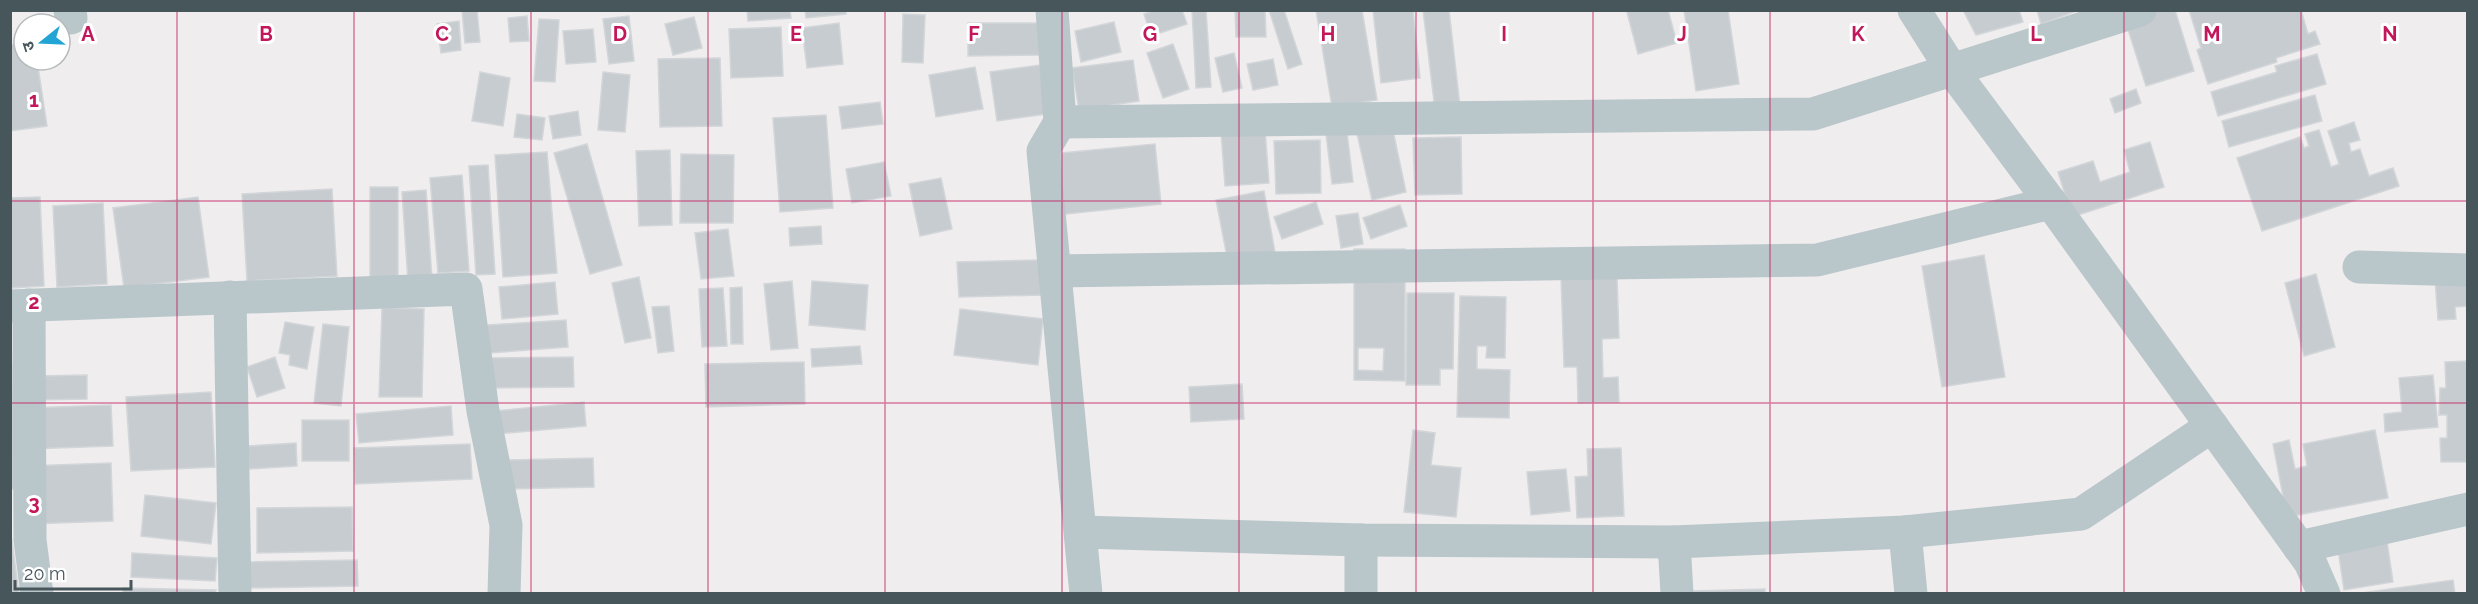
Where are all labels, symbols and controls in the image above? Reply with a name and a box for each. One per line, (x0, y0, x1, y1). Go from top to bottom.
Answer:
north arrow (12, 12, 72, 72)
text: A (81, 22, 95, 46)
text: B (259, 22, 273, 46)
text: C (435, 22, 449, 46)
text: D (613, 22, 627, 46)
text: E (790, 22, 802, 46)
text: F (968, 22, 980, 46)
text: G (1143, 22, 1157, 46)
text: H (1321, 22, 1335, 46)
text: I (1501, 22, 1507, 46)
text: J (1677, 22, 1687, 46)
text: K (1851, 22, 1865, 46)
text: L (2030, 22, 2042, 46)
text: M (2203, 22, 2221, 46)
text: N (2382, 22, 2398, 46)
text: उ (18, 38, 39, 54)
text: 1 (29, 88, 39, 112)
text: 2 (28, 290, 40, 314)
text: 3 (28, 491, 40, 515)
scale bar (15, 553, 130, 591)
text: 20 m (24, 563, 66, 584)

